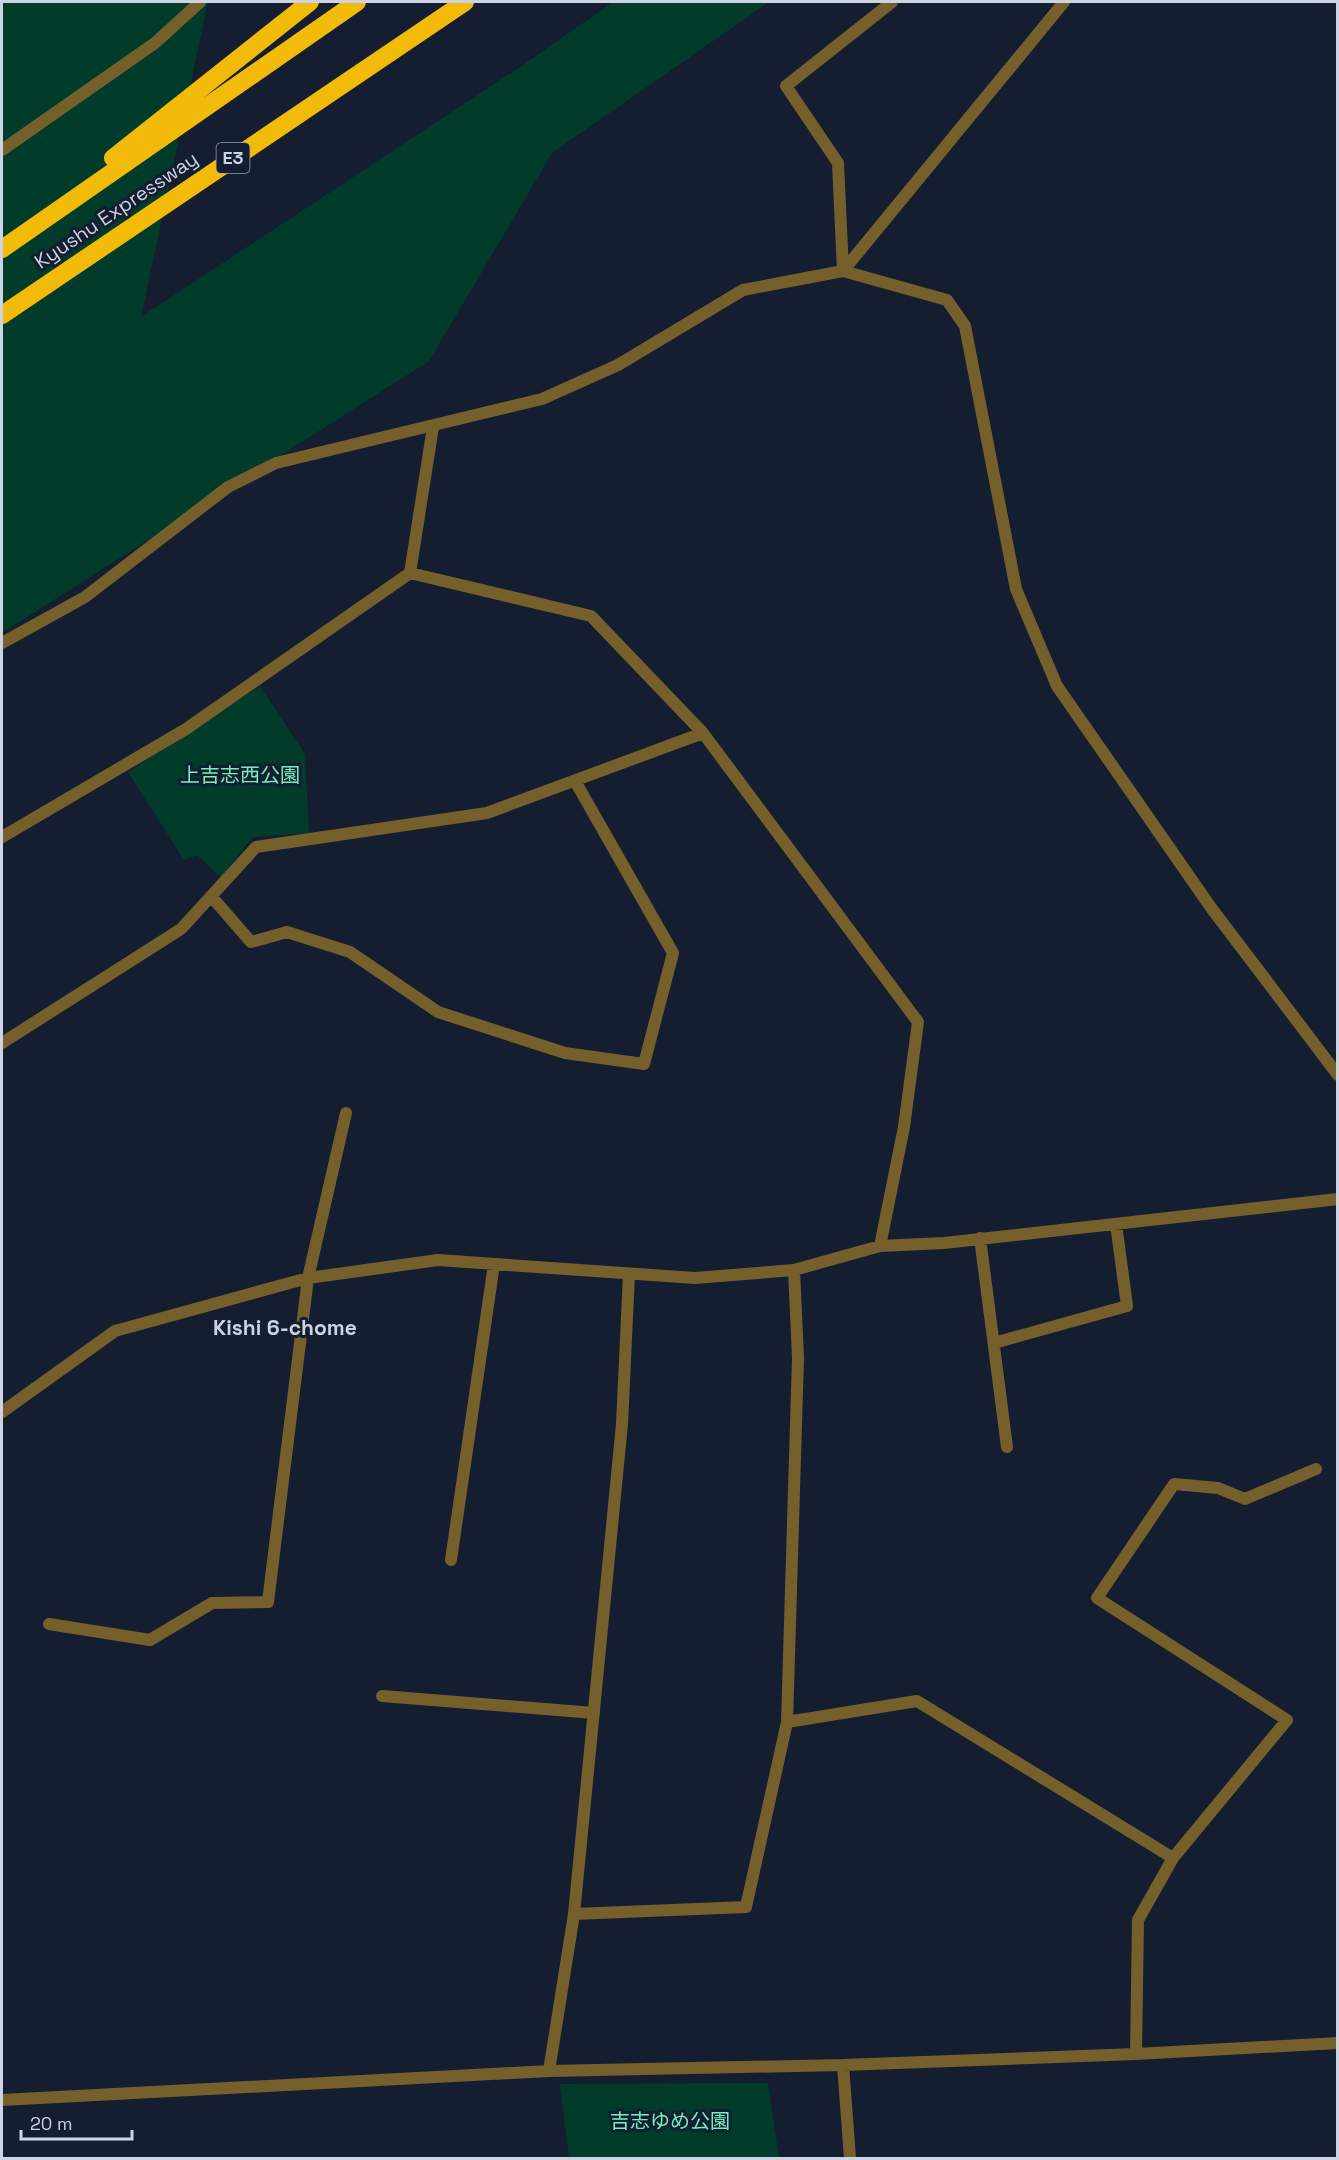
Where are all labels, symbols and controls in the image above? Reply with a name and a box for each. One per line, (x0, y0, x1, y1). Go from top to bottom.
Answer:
road number: E3 (216, 143, 250, 173)
street label: Kyushu Expressway (29, 146, 203, 274)
park label: 上吉志西公園 (180, 762, 300, 788)
district label: Kishi 6-chome (213, 1314, 357, 1341)
scale bar (21, 2103, 132, 2141)
park label: 吉志ゆめ公園 (610, 2108, 730, 2134)
text: 20 m (30, 2112, 73, 2135)

